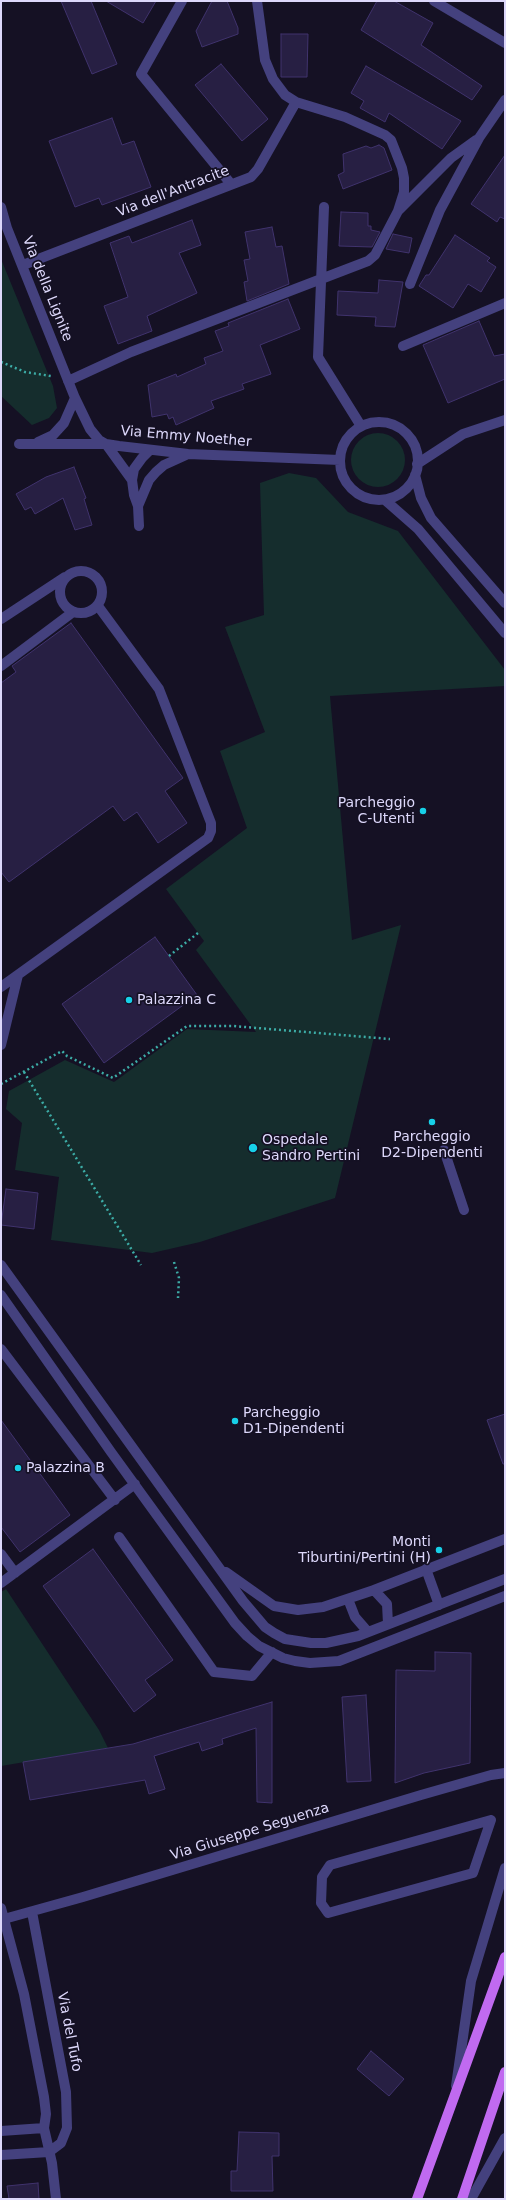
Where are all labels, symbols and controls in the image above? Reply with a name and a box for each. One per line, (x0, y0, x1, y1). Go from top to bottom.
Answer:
street label: Via dell'Antracite (114, 163, 232, 221)
street label: Via della Lignite (18, 234, 76, 344)
street label: Via Emmy Noether (120, 423, 252, 451)
place label: Parcheggio C-Utenti (338, 795, 415, 828)
marker: Parcheggio C-Utenti (418, 806, 428, 816)
place label: Palazzina C (137, 992, 216, 1008)
marker: Palazzina C (124, 995, 134, 1005)
marker: Parcheggio D2-Dipendenti (427, 1117, 437, 1127)
place label: Parcheggio D2-Dipendenti (381, 1129, 483, 1162)
place label: Ospedale Sandro Pertini (262, 1132, 360, 1164)
marker: Ospedale Sandro Pertini (247, 1142, 259, 1154)
place label: Parcheggio D1-Dipendenti (243, 1405, 345, 1438)
marker: Parcheggio D1-Dipendenti (230, 1416, 240, 1426)
place label: Palazzina B (26, 1460, 105, 1476)
marker: Palazzina B (13, 1463, 23, 1473)
place label: Monti Tiburtini/Pertini (H) (298, 1534, 431, 1566)
marker: Monti Tiburtini/Pertini (H) (434, 1545, 444, 1555)
street label: Via Giuseppe Seguenza (169, 1800, 331, 1864)
street label: Via del Tufo (53, 1991, 85, 2073)

